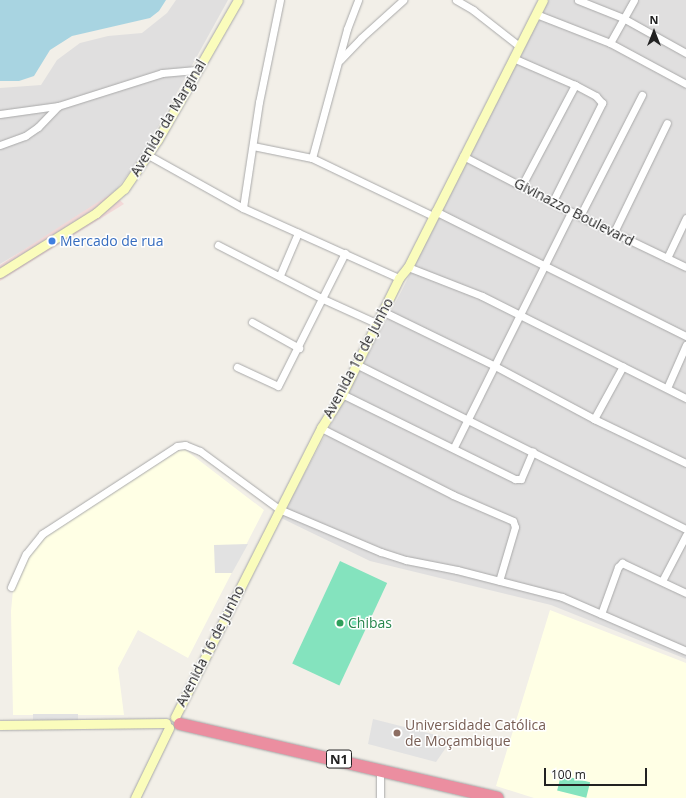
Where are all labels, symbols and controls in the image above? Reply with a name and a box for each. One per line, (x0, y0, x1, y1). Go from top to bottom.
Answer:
north arrow (634, 12, 674, 52)
text: N (650, 12, 658, 27)
street label: Avenida da Marginal (127, 57, 209, 179)
street label: Givinazzo Boulevard (511, 174, 637, 250)
place label: Mercado de rua (60, 233, 163, 249)
marker: Mercado de rua (47, 236, 57, 246)
street label: Avenida 16 de Junho (319, 295, 397, 421)
street label: Avenida 16 de Junho (172, 583, 248, 709)
place label: Chibas (348, 615, 392, 631)
marker: Chibas (335, 618, 345, 628)
place label: Universidade Católica de Moçambique (405, 717, 546, 750)
marker: Universidade Católica de Moçambique (392, 728, 402, 738)
road number: N1 (325, 748, 353, 770)
scale bar (546, 760, 649, 786)
text: 100 m (551, 766, 586, 783)

